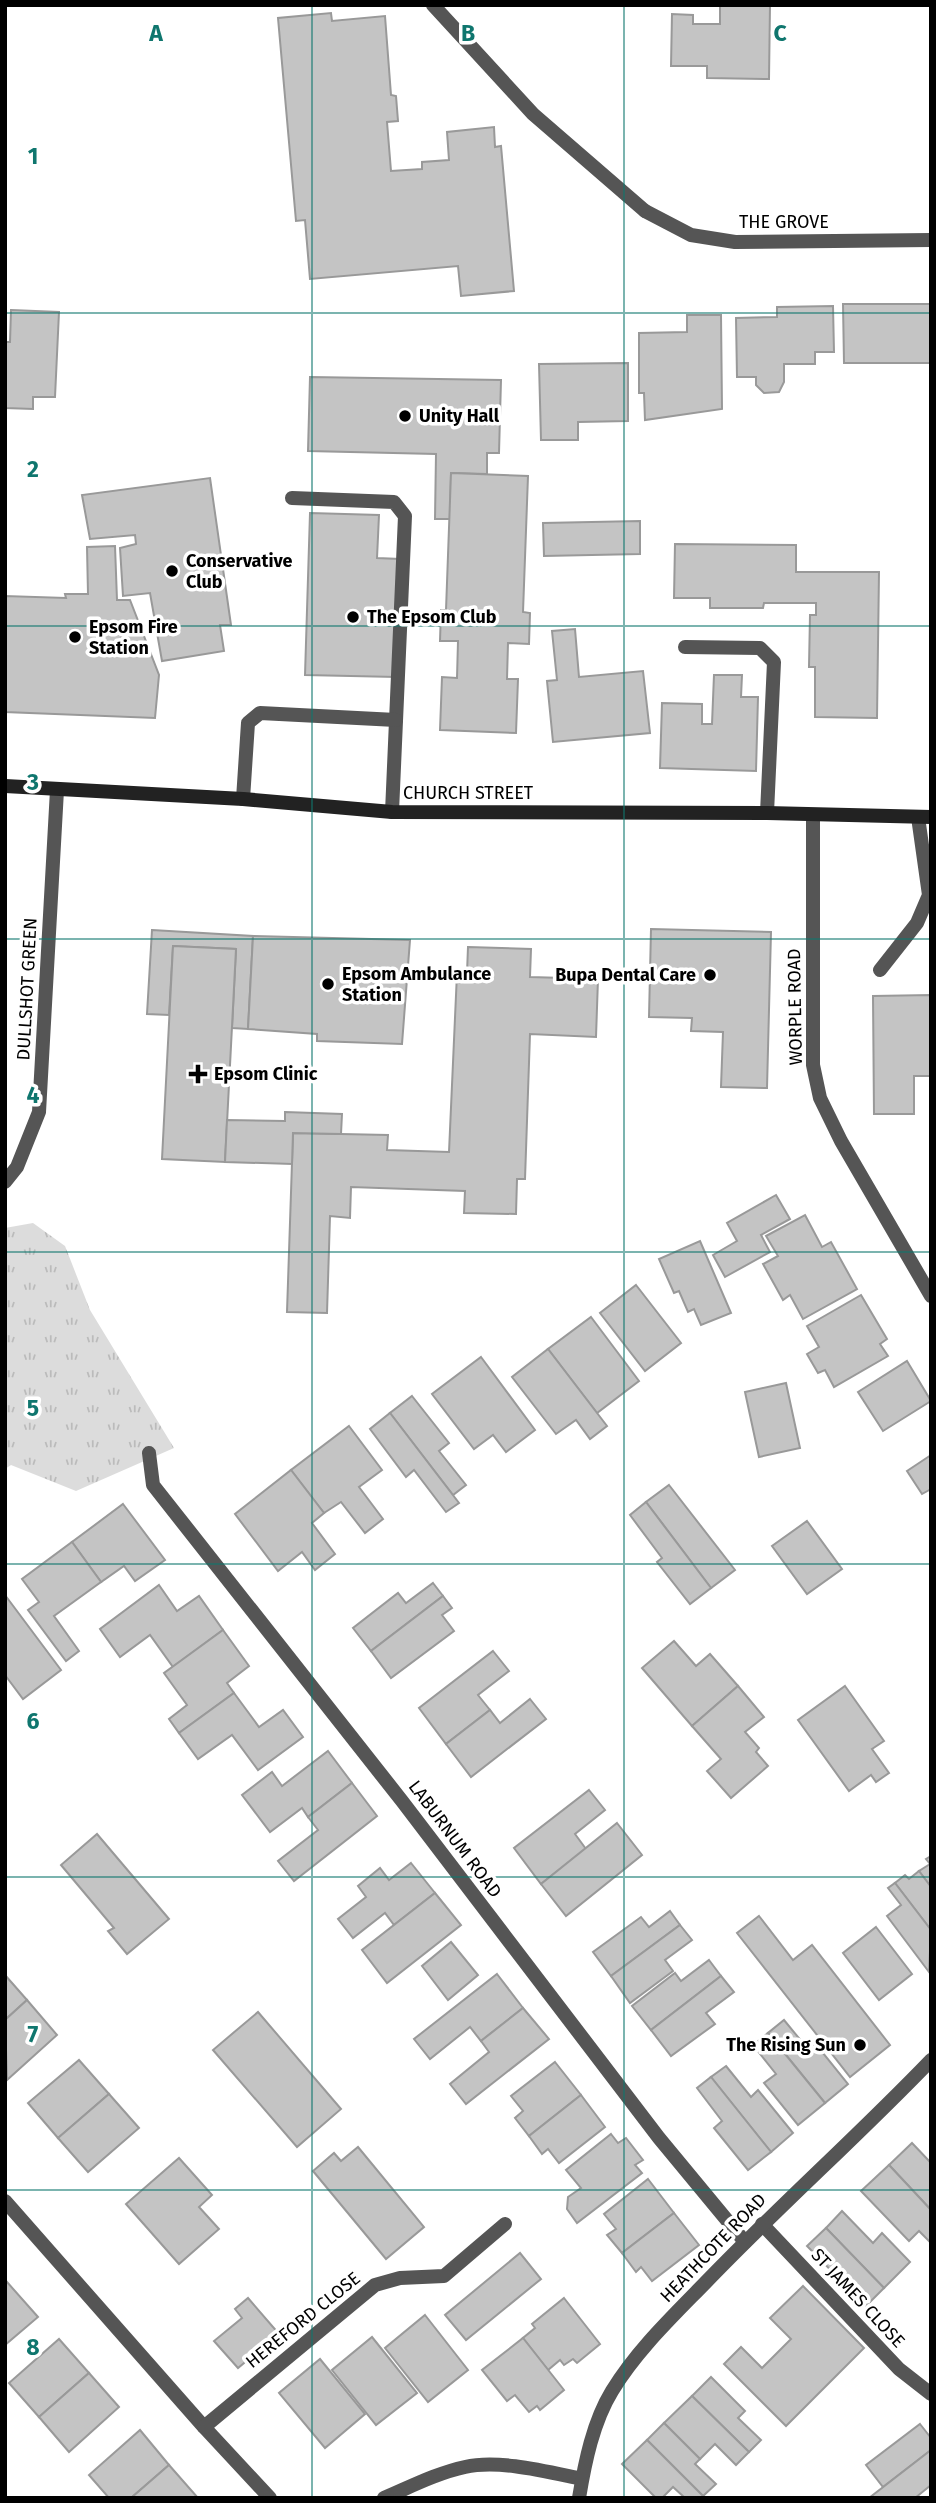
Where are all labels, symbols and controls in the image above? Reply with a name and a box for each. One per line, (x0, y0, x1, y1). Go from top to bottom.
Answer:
text: A (148, 19, 163, 47)
text: B (461, 19, 475, 47)
text: C (773, 19, 787, 47)
text: 1 (28, 142, 38, 170)
street label: THE GROVE (739, 211, 829, 233)
place label: Unity Hall (419, 405, 500, 427)
marker: Unity Hall (397, 408, 413, 424)
text: 2 (27, 455, 39, 483)
place label: Conservative Club (186, 550, 293, 593)
marker: Conservative Club (164, 563, 180, 579)
place label: The Epsom Club (367, 606, 497, 628)
marker: The Epsom Club (345, 609, 361, 625)
place label: Epsom Fire Station (89, 616, 178, 659)
marker: Epsom Fire Station (67, 629, 83, 645)
text: 3 (26, 768, 39, 796)
street label: CHURCH STREET (403, 782, 534, 804)
street label: DULLSHOT GREEN (12, 917, 42, 1061)
street label: WORPLE ROAD (783, 948, 807, 1066)
place label: Epsom Ambulance Station (342, 963, 491, 1006)
place label: Bupa Dental Care (555, 964, 696, 986)
marker: Bupa Dental Care (702, 967, 718, 983)
marker: Epsom Ambulance Station (320, 976, 336, 992)
place label: Epsom Clinic (214, 1063, 318, 1085)
marker: Epsom Clinic (188, 1064, 208, 1084)
text: 4 (27, 1081, 40, 1109)
text: 5 (27, 1394, 39, 1422)
text: 6 (27, 1707, 40, 1735)
street label: LABURNUM ROAD (404, 1776, 506, 1902)
text: 7 (28, 2020, 39, 2048)
place label: The Rising Sun (726, 2034, 846, 2056)
marker: The Rising Sun (852, 2037, 868, 2053)
street label: HEATHCOTE ROAD (655, 2189, 771, 2307)
street label: ST JAMES CLOSE (806, 2244, 910, 2352)
street label: HEREFORD CLOSE (241, 2267, 365, 2373)
text: 8 (26, 2333, 40, 2361)

